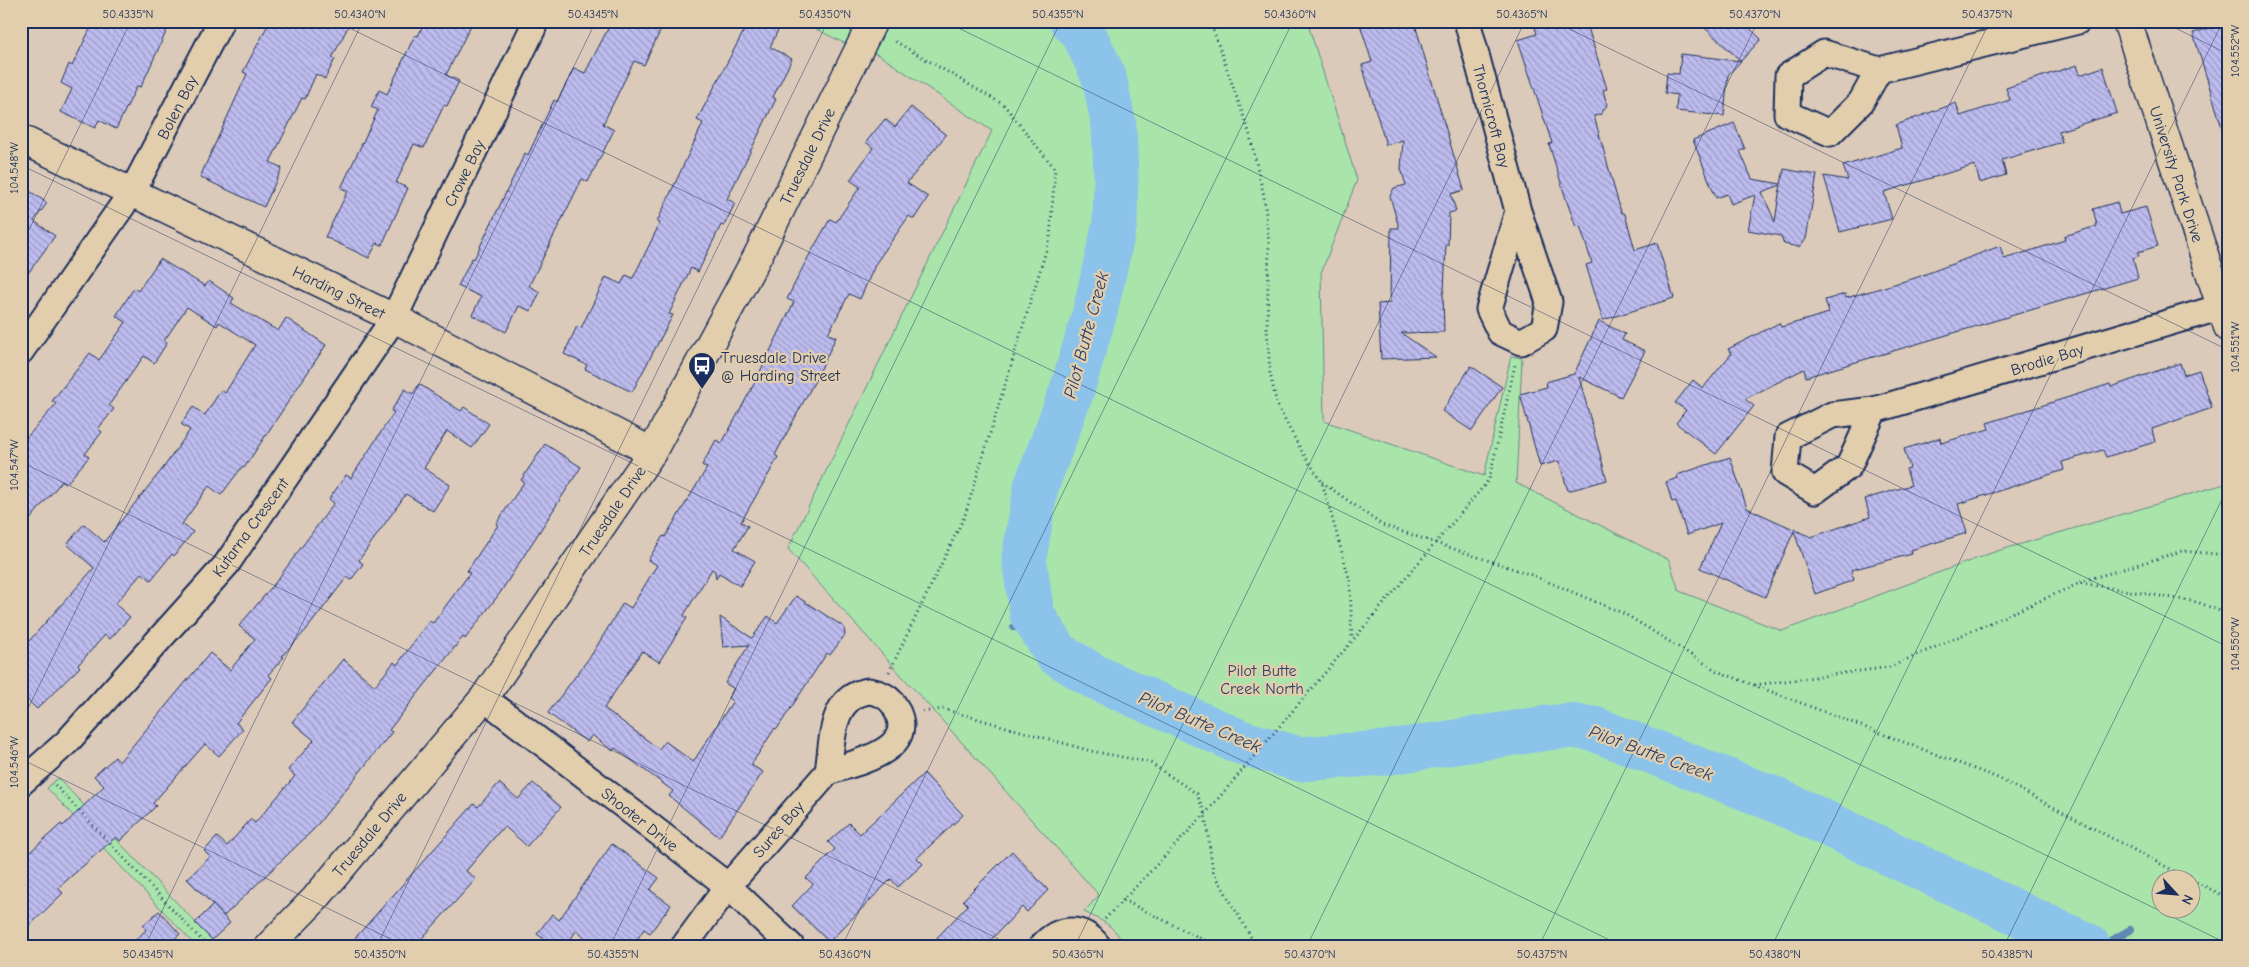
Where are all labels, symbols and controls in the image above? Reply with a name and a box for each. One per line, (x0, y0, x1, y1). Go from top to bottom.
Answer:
text: 50.4335°N (103, 7, 153, 21)
text: 50.4340°N (334, 7, 386, 21)
text: 50.4345°N (568, 7, 618, 21)
text: 50.4350°N (799, 7, 851, 21)
text: 50.4355°N (1032, 7, 1084, 21)
text: 50.4360°N (1264, 7, 1316, 21)
text: 50.4365°N (1496, 7, 1548, 21)
text: 50.4370°N (1729, 7, 1781, 21)
text: 50.4375°N (1962, 7, 2012, 21)
text: 104.552°W (2228, 24, 2242, 77)
street label: Thornicroft Bay (1469, 63, 1514, 171)
street label: Bolen Bay (154, 72, 202, 142)
street label: University Park Drive (2146, 104, 2207, 245)
street label: Truesdale Drive (777, 105, 839, 208)
street label: Crowe Bay (441, 136, 489, 210)
text: 104.548°W (7, 142, 21, 194)
street label: Harding Street (289, 263, 388, 323)
water label: Pilot Butte Creek (1059, 269, 1114, 401)
text: 104.551°W (2228, 321, 2242, 372)
street label: Brodie Bay (2009, 340, 2087, 380)
place label: Truesdale Drive @ Harding Street (721, 349, 841, 385)
bus stop icon: Truesdale Drive @ Harding Street (687, 351, 717, 390)
text: 104.547°W (7, 439, 21, 491)
street label: Truesdale Drive (576, 463, 650, 560)
street label: Kutarna Crescent (209, 474, 293, 581)
text: 104.550°W (2228, 617, 2242, 671)
park label: Pilot Butte Creek North (1220, 662, 1304, 698)
water label: Pilot Butte Creek (1136, 687, 1264, 758)
water label: Pilot Butte Creek (1586, 721, 1716, 786)
text: 104.546°W (7, 735, 21, 788)
street label: Shooter Drive (597, 784, 681, 855)
street label: Truesdale Drive (329, 788, 411, 881)
street label: Sures Bay (750, 797, 809, 861)
north arrow (2152, 870, 2202, 920)
text: N (2178, 892, 2197, 907)
text: 50.4345°N (123, 947, 173, 961)
text: 50.4350°N (354, 947, 406, 961)
text: 50.4355°N (587, 947, 639, 961)
text: 50.4360°N (819, 947, 871, 961)
text: 50.4365°N (1052, 947, 1104, 961)
text: 50.4370°N (1284, 947, 1336, 961)
text: 50.4375°N (1517, 947, 1567, 961)
text: 50.4380°N (1749, 947, 1801, 961)
text: 50.4385°N (1981, 947, 2033, 961)

